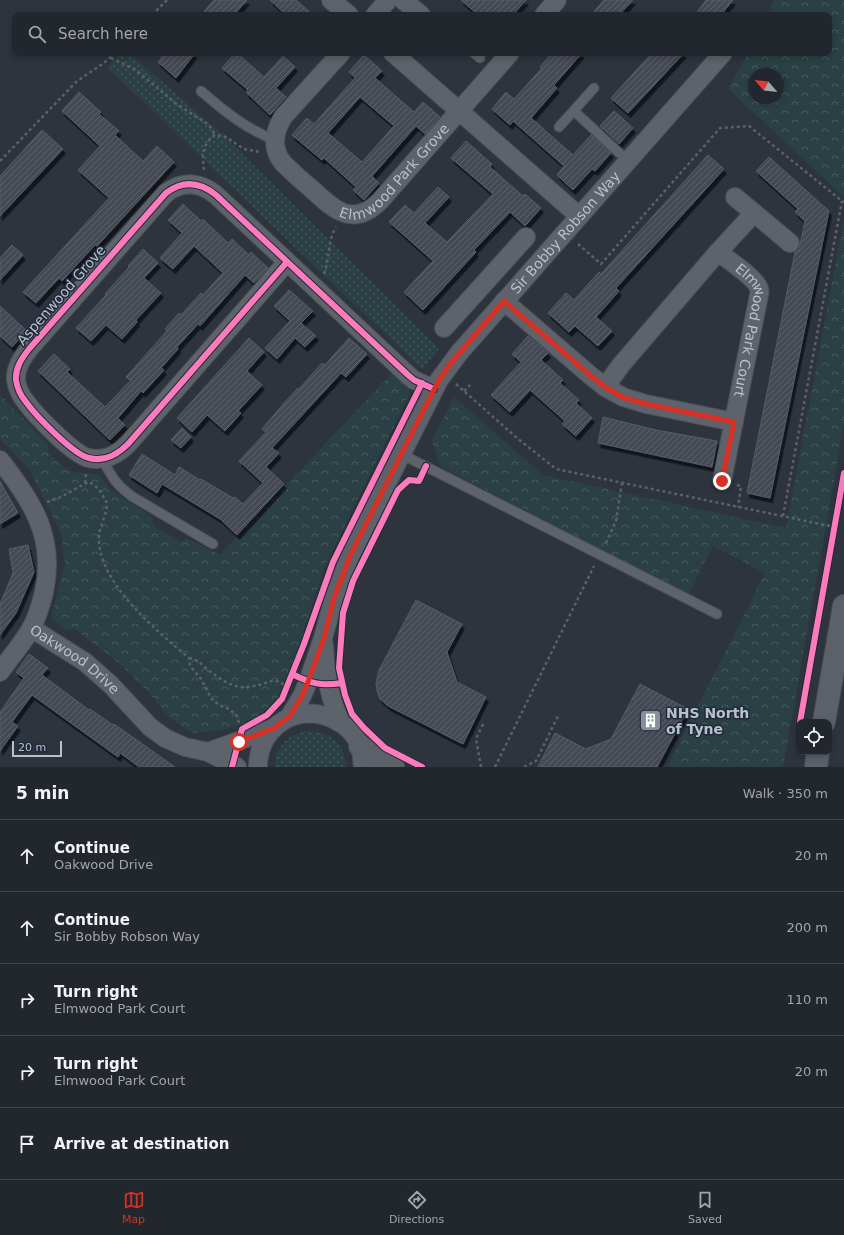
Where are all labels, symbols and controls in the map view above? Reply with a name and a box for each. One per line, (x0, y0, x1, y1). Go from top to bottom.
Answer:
search box (12, 12, 832, 56)
icon: search (26, 23, 48, 45)
text: Search here (58, 25, 148, 43)
north arrow (748, 68, 784, 104)
street label: Elmwood Park Grove (337, 120, 452, 223)
street label: Sir Bobby Robson Way (507, 168, 623, 297)
street label: Aspenwood Grove (13, 242, 109, 348)
text: Elmwood Park Court (731, 260, 769, 399)
street label: Elmwood Park Court (724, 263, 746, 405)
route end (713, 472, 731, 490)
street label: Oakwood Drive (27, 621, 123, 697)
place label: NHS North of Tyne (666, 705, 749, 737)
building icon: NHS North of Tyne (638, 708, 664, 734)
map controls (796, 719, 832, 755)
button: locate (796, 719, 832, 755)
route start (230, 733, 248, 751)
scale bar (12, 739, 62, 758)
text: 20 m (18, 741, 46, 754)
text: 5 min (16, 783, 69, 803)
text: Walk · 350 m (743, 786, 828, 801)
text: Continue (54, 839, 130, 857)
icon: ahead (16, 845, 38, 867)
text: 20 m (795, 848, 828, 863)
text: Oakwood Drive (54, 857, 153, 872)
text: Continue (54, 911, 130, 929)
icon: ahead (16, 917, 38, 939)
text: 200 m (786, 920, 828, 935)
text: Sir Bobby Robson Way (54, 929, 200, 944)
text: Turn right (54, 983, 138, 1001)
icon: right (16, 989, 38, 1011)
text: 110 m (786, 992, 828, 1007)
text: Elmwood Park Court (54, 1001, 185, 1016)
text: Turn right (54, 1055, 138, 1073)
icon: right (16, 1061, 38, 1083)
text: 20 m (795, 1064, 828, 1079)
text: Elmwood Park Court (54, 1073, 185, 1088)
icon: arrive (16, 1133, 38, 1155)
text: Arrive at destination (54, 1135, 229, 1153)
tab: Map (122, 1189, 145, 1226)
tab: Directions (389, 1189, 444, 1226)
tab: Saved (688, 1189, 722, 1226)

